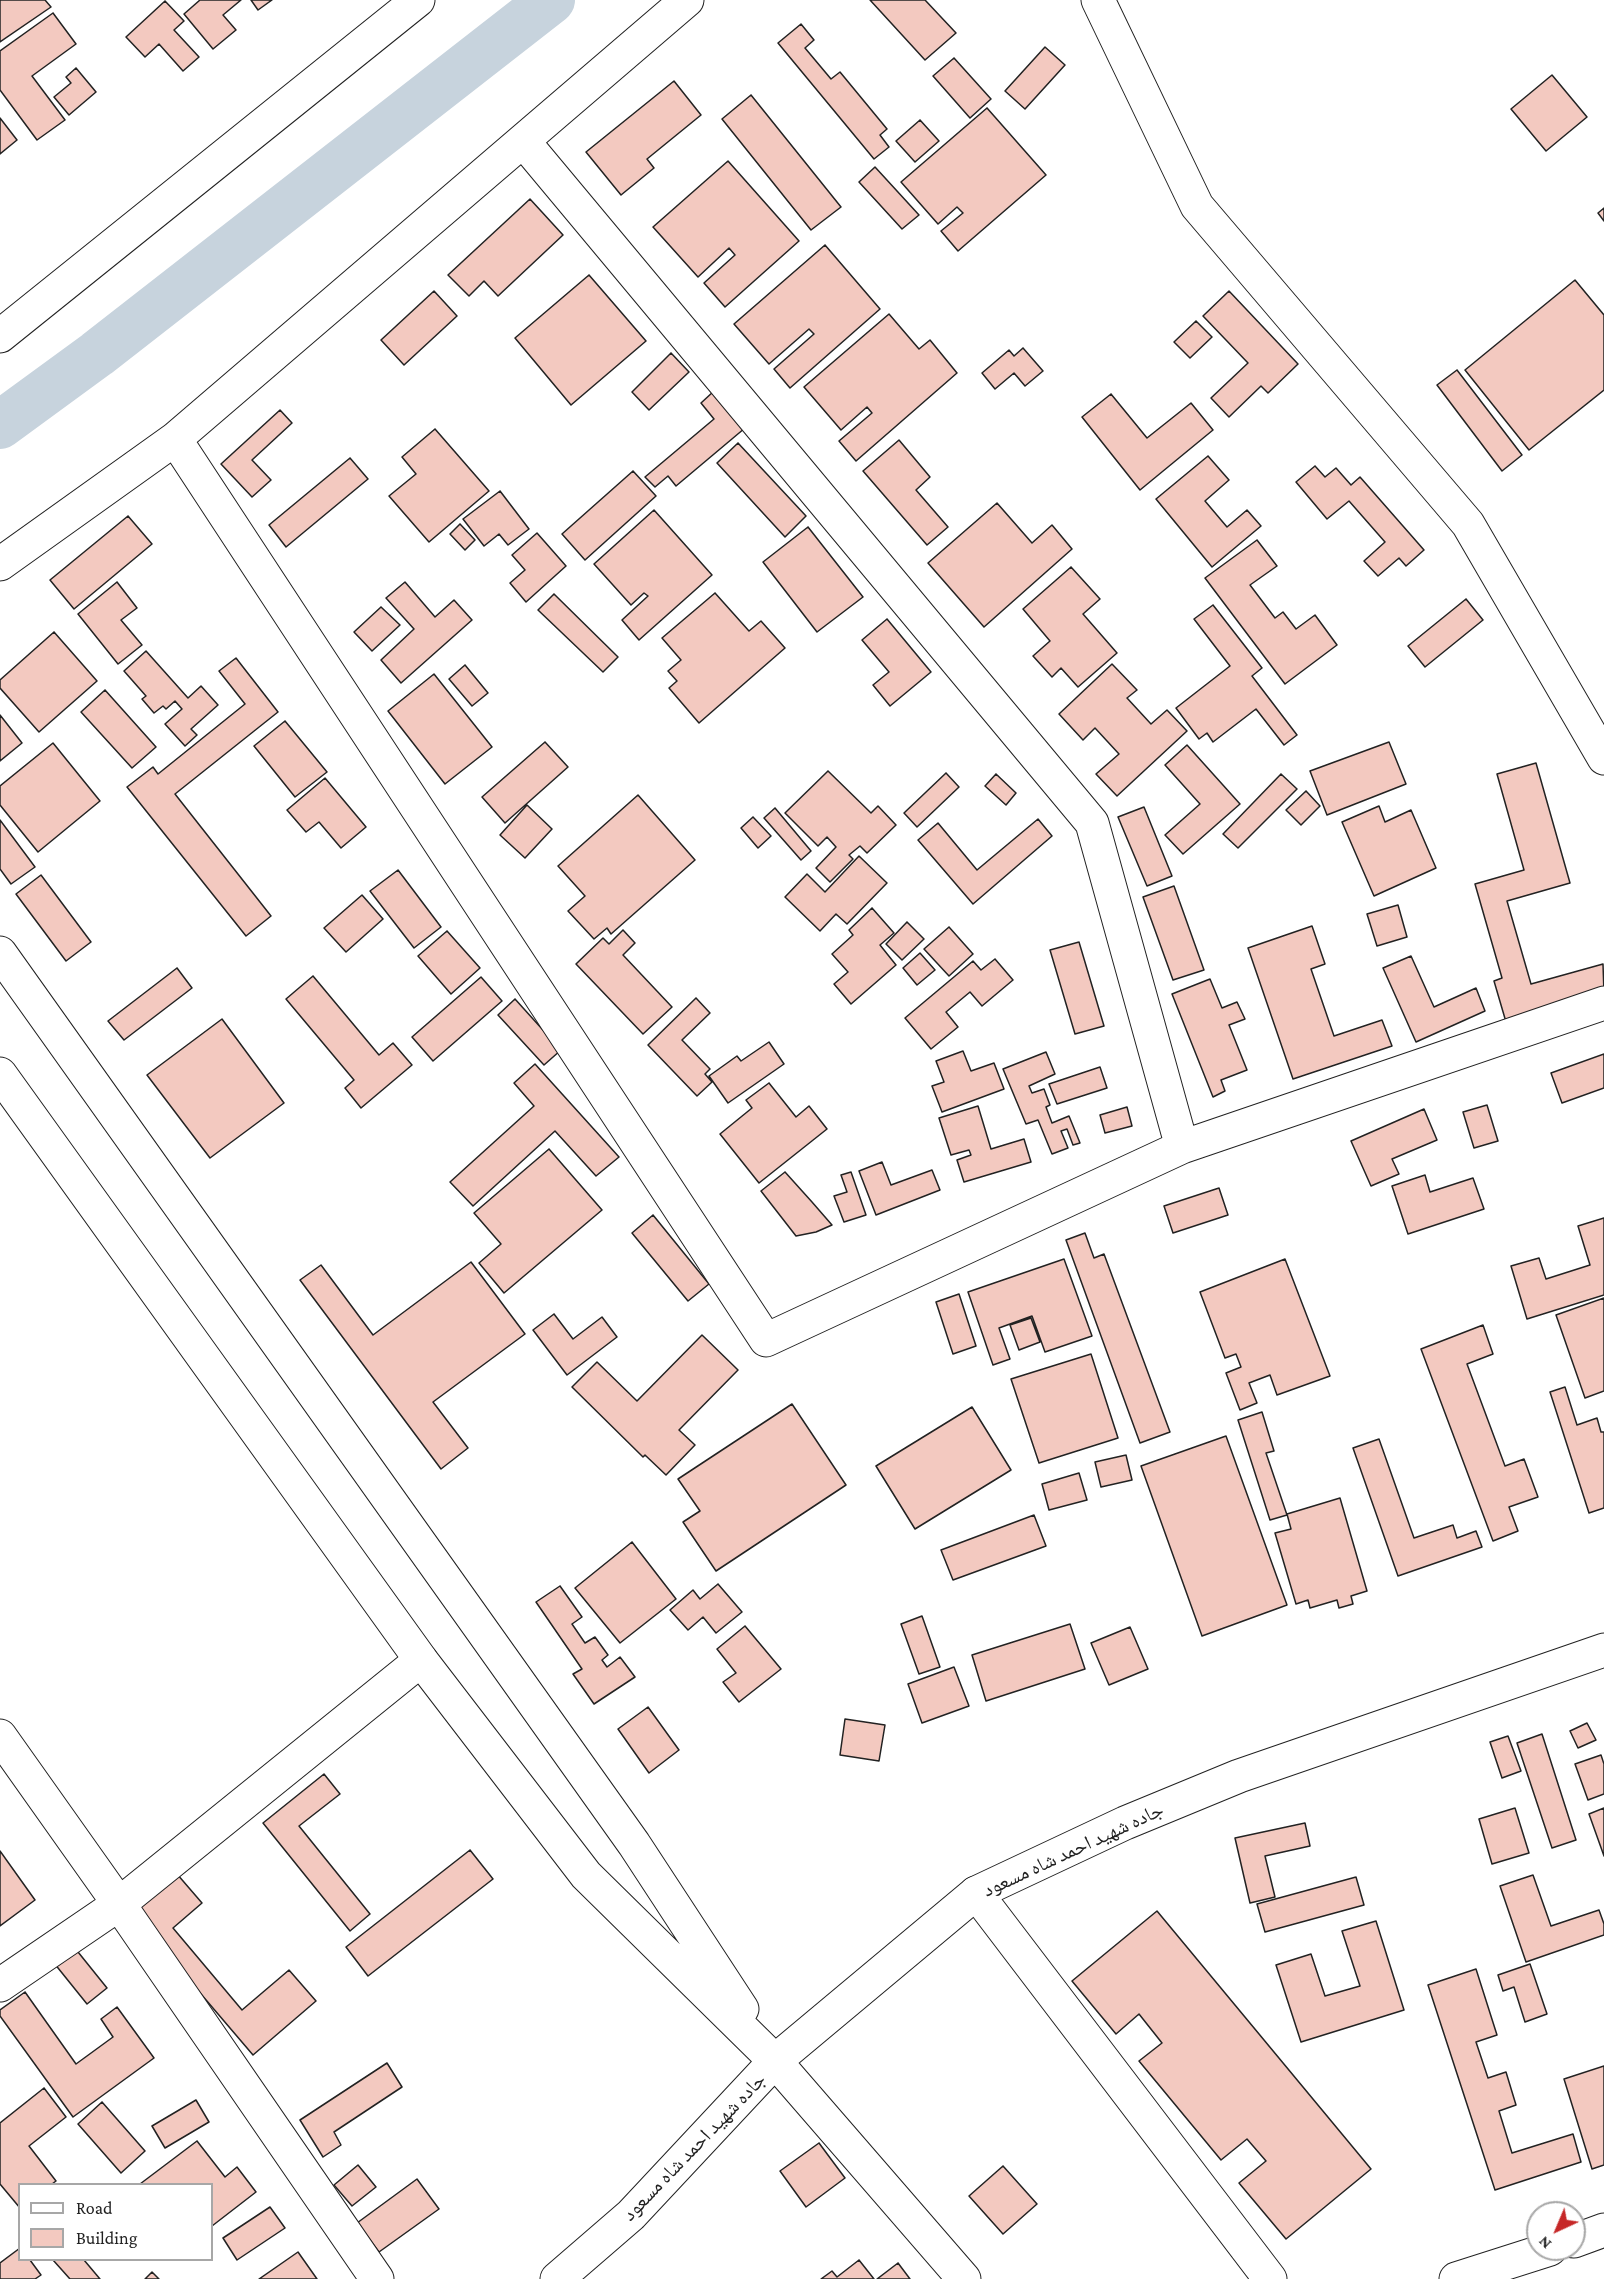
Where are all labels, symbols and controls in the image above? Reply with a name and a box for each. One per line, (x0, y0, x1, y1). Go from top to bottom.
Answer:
street label: جاده شهيد احمد شاه مسعود (979, 1798, 1167, 1902)
street label: جاده شهيد احمد شاه مسعود (617, 2068, 771, 2226)
legend (18, 2183, 213, 2261)
text: Road (76, 2198, 113, 2218)
north arrow (1526, 2201, 1586, 2261)
text: Building (76, 2228, 137, 2248)
text: N (1535, 2233, 1554, 2253)

